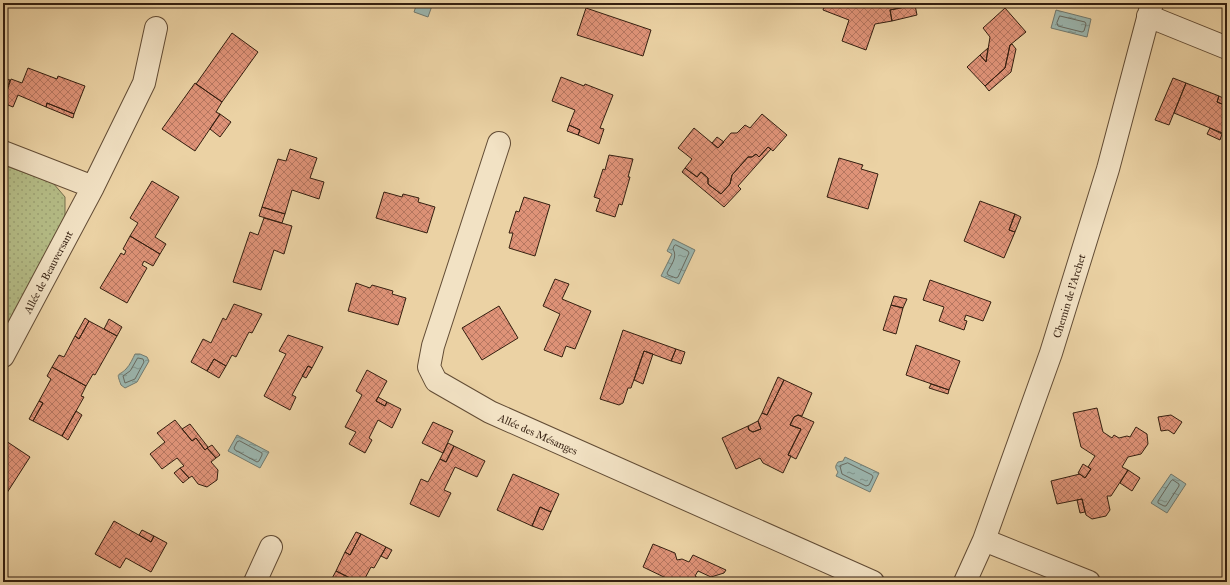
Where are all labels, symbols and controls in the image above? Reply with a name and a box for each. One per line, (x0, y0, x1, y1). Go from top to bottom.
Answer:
street label: Allée de Beauversant (21, 228, 76, 317)
street label: Chemin de l'Archet (1051, 252, 1088, 340)
street label: Allée des Mésanges (495, 411, 579, 458)

